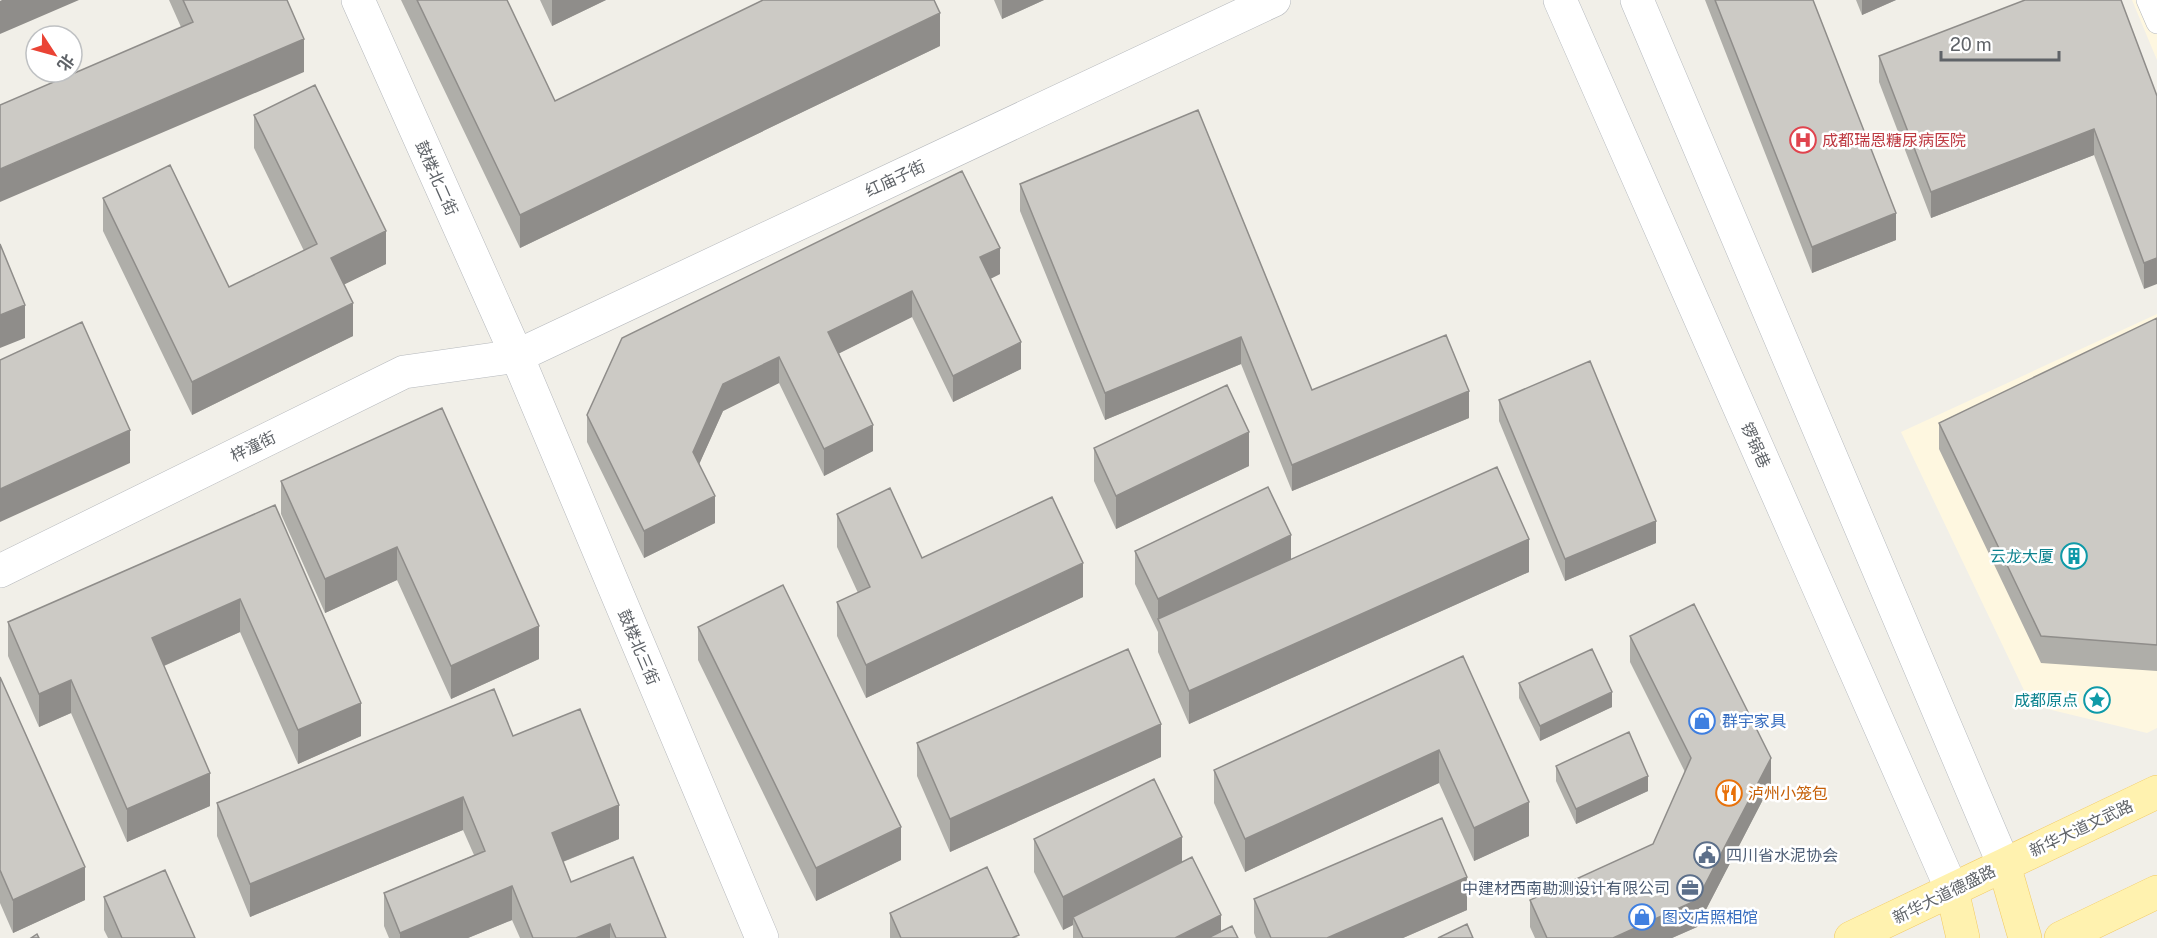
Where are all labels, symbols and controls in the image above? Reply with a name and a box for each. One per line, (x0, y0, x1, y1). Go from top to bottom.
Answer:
north arrow (24, 24, 84, 84)
scale bar (1941, 24, 2060, 62)
text: 20 m (1950, 34, 1992, 55)
text: 北 (53, 50, 78, 75)
hospital icon: 成都瑞恩糖尿病医院 (1788, 125, 1818, 155)
place label: 成都瑞恩糖尿病医院 (1822, 131, 1966, 150)
street label: 鼓楼北二街 (412, 138, 461, 219)
street label: 红庙子街 (862, 156, 928, 201)
street label: 锣锅巷 (1737, 419, 1774, 471)
street label: 梓潼街 (227, 427, 279, 466)
building icon: 云龙大厦 (2059, 541, 2089, 571)
place label: 云龙大厦 (1990, 547, 2054, 566)
street label: 鼓楼北三街 (614, 607, 663, 688)
place icon: 成都原点 (2082, 685, 2112, 715)
place label: 成都原点 (2014, 691, 2078, 710)
shop icon: 群宇家具 (1687, 706, 1717, 736)
place label: 群宇家具 (1722, 712, 1786, 731)
restaurant icon: 泸州小笼包 (1714, 778, 1744, 808)
place label: 泸州小笼包 (1748, 784, 1828, 803)
street label: 新华大道文武路 (2026, 796, 2136, 861)
public building icon: 四川省水泥协会 (1692, 840, 1722, 870)
place label: 四川省水泥协会 (1726, 846, 1838, 865)
street label: 新华大道德盛路 (1890, 861, 1999, 928)
office icon: 中建材西南勘测设计有限公司 (1675, 873, 1705, 903)
place label: 中建材西南勘测设计有限公司 (1462, 879, 1670, 898)
shop icon: 图文店照相馆 (1627, 902, 1657, 932)
place label: 图文店照相馆 (1662, 908, 1758, 927)

